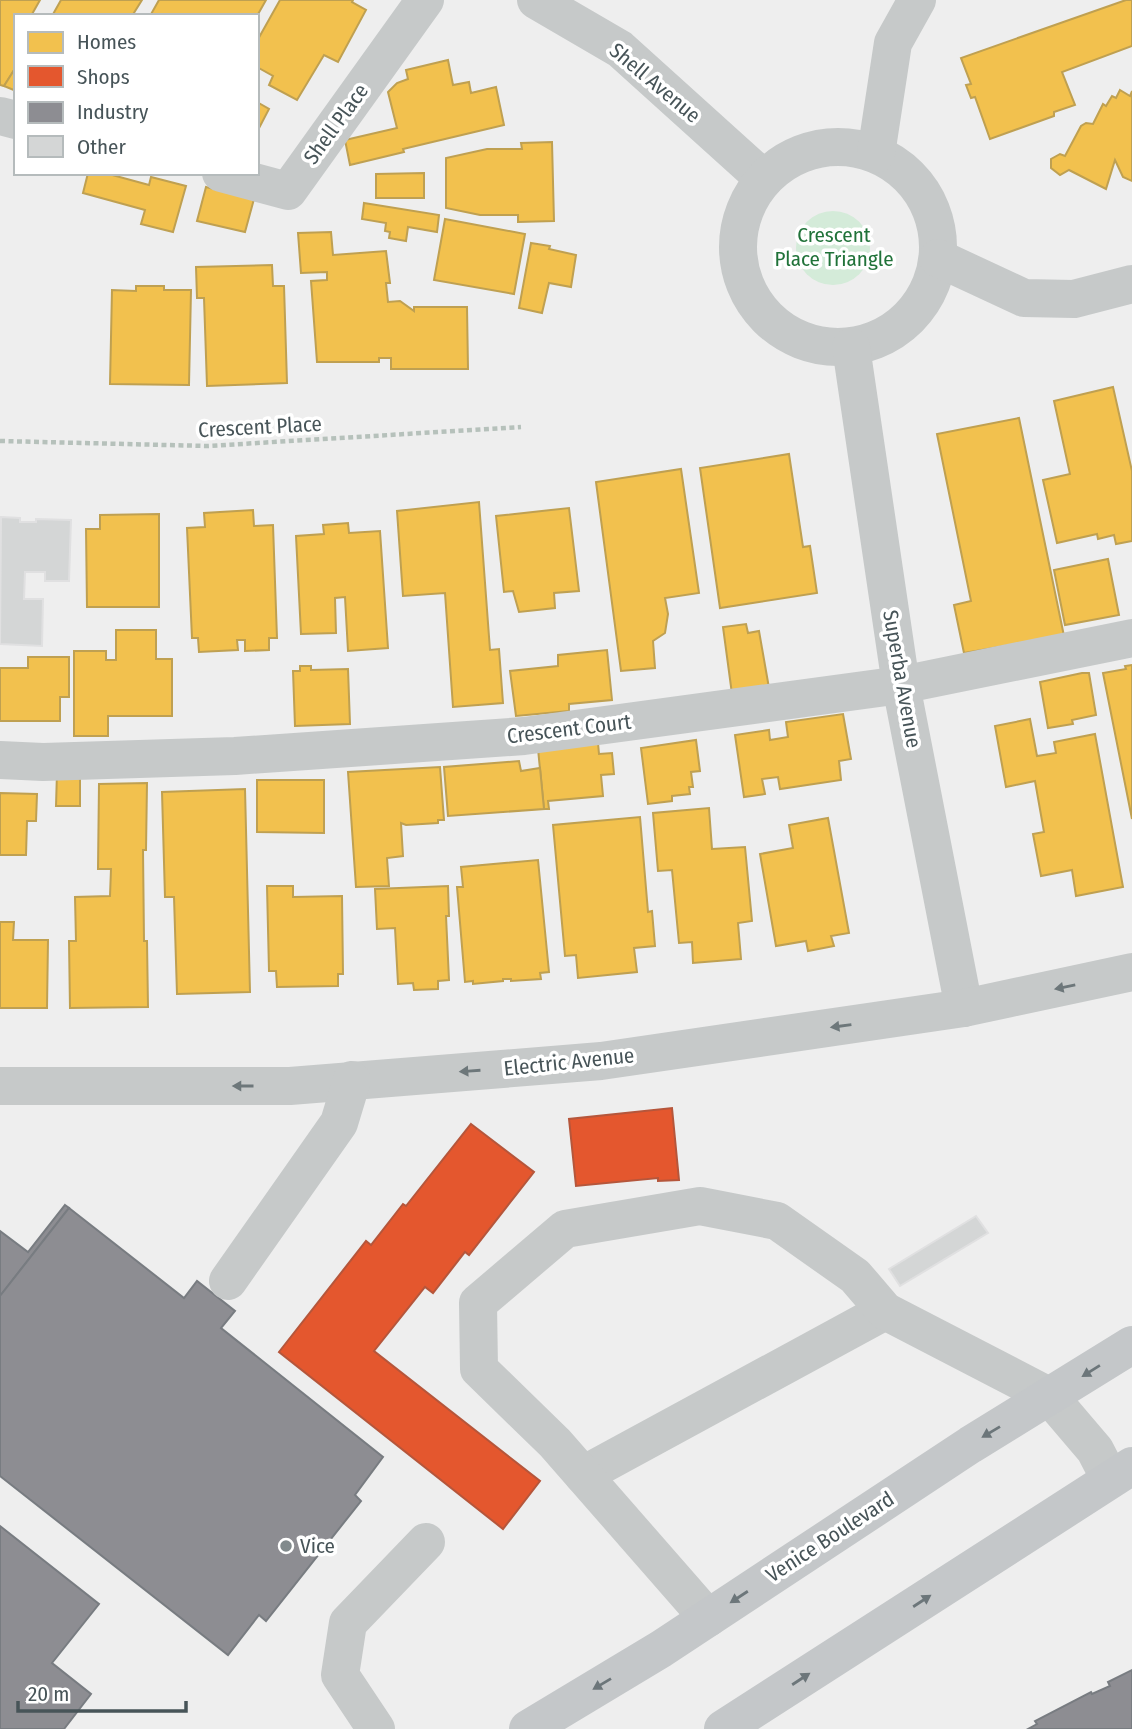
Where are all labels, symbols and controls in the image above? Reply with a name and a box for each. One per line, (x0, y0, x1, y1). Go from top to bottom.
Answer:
legend (14, 14, 259, 175)
text: Homes (77, 29, 136, 55)
street label: Shell Avenue (604, 37, 706, 129)
text: Shops (77, 64, 130, 90)
street label: Shell Place (298, 79, 374, 169)
text: Industry (77, 99, 149, 125)
text: Other (77, 134, 126, 160)
park label: Crescent Place Triangle (774, 222, 894, 272)
street label: Crescent Place (198, 411, 322, 443)
street label: Superba Avenue (877, 608, 927, 750)
street label: Crescent Court (506, 708, 633, 750)
one-way arrow (1054, 981, 1076, 992)
one-way arrow (830, 1021, 852, 1032)
street label: Electric Avenue (502, 1042, 636, 1082)
one-way arrow (459, 1066, 481, 1077)
one-way arrow (232, 1080, 254, 1092)
one-way arrow (1081, 1364, 1100, 1377)
one-way arrow (981, 1426, 1000, 1438)
street label: Venice Boulevard (761, 1486, 899, 1588)
place label: Vice (300, 1533, 335, 1559)
marker: Vice (278, 1538, 294, 1554)
one-way arrow (730, 1590, 748, 1604)
one-way arrow (913, 1594, 931, 1608)
scale bar (18, 1670, 186, 1714)
one-way arrow (791, 1672, 811, 1685)
one-way arrow (593, 1678, 612, 1690)
text: 20 m (28, 1681, 69, 1707)

